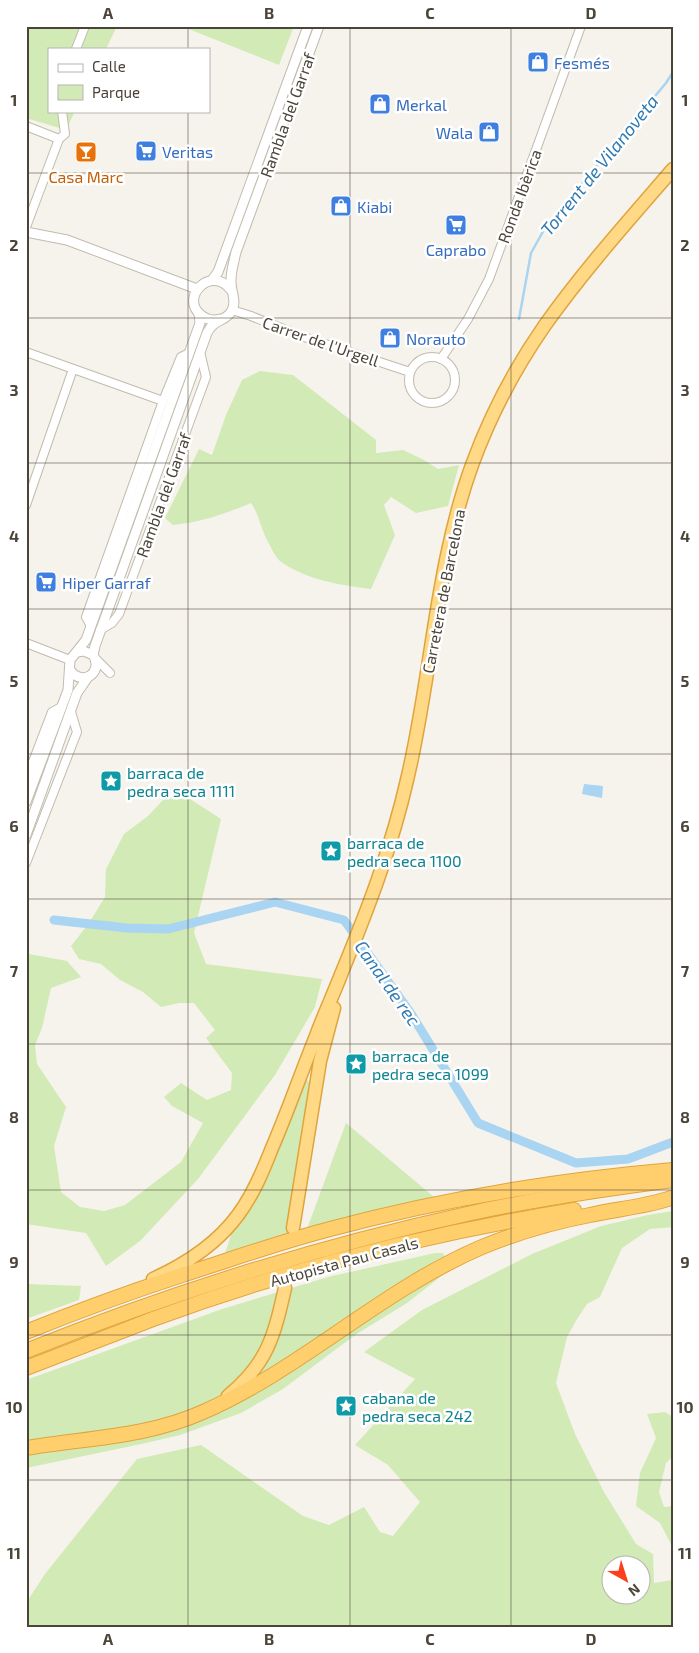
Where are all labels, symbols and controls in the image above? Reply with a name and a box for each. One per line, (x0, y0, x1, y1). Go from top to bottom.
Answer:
text: A (103, 3, 114, 22)
text: B (264, 3, 274, 22)
text: C (425, 3, 435, 22)
text: D (586, 3, 597, 22)
legend (48, 48, 210, 112)
street label: Rambla del Garraf (256, 49, 319, 180)
shop icon: Fesmés (526, 50, 550, 74)
place label: Fesmés (554, 53, 610, 72)
text: Calle (92, 57, 126, 75)
text: Parque (92, 83, 140, 101)
text: 1 (11, 90, 17, 109)
water label: Torrent de Vilanoveta (535, 90, 663, 240)
text: 1 (682, 90, 688, 109)
shop icon: Merkal (368, 92, 392, 116)
place label: Merkal (396, 95, 447, 114)
shop icon: Wala (477, 120, 501, 144)
place label: Wala (436, 123, 473, 142)
supermarket icon: Veritas (134, 139, 158, 163)
bar icon: Casa Marc (74, 140, 98, 164)
place label: Veritas (162, 142, 213, 161)
street label: Ronda Ibèrica (493, 146, 545, 246)
place label: Casa Marc (48, 167, 124, 186)
shop icon: Kiabi (329, 194, 353, 218)
place label: Kiabi (357, 197, 392, 216)
supermarket icon: Caprabo (444, 213, 468, 237)
text: 2 (9, 235, 19, 254)
text: 2 (680, 235, 690, 254)
place label: Caprabo (426, 240, 486, 259)
street label: Carrer de l'Urgell (260, 312, 382, 370)
shop icon: Norauto (378, 326, 402, 350)
place label: Norauto (406, 329, 466, 348)
text: 3 (9, 380, 19, 399)
text: 3 (680, 380, 690, 399)
street label: Rambla del Garraf (132, 429, 195, 560)
street label: Carretera de Barcelona (418, 507, 468, 675)
text: 4 (9, 526, 19, 545)
text: 4 (680, 526, 690, 545)
supermarket icon: Hiper Garraf (34, 570, 58, 594)
place label: Hiper Garraf (62, 573, 152, 592)
text: 5 (10, 671, 19, 690)
text: 5 (681, 671, 690, 690)
place label: barraca de pedra seca 1111 (127, 763, 235, 800)
place icon: barraca de pedra seca 1111 (99, 769, 123, 793)
text: 6 (9, 816, 19, 835)
text: 6 (680, 816, 690, 835)
place label: barraca de pedra seca 1100 (347, 833, 462, 870)
place icon: barraca de pedra seca 1100 (319, 839, 343, 863)
water label: Canal de rec (351, 936, 426, 1030)
text: 7 (10, 961, 19, 980)
text: 7 (681, 961, 690, 980)
place label: barraca de pedra seca 1099 (372, 1046, 489, 1083)
place icon: barraca de pedra seca 1099 (344, 1052, 368, 1076)
text: 8 (9, 1107, 19, 1126)
text: 8 (680, 1107, 690, 1126)
street label: Autopista Pau Casals (268, 1232, 420, 1290)
text: 9 (9, 1252, 19, 1271)
text: 9 (680, 1252, 690, 1271)
place label: cabana de pedra seca 242 (362, 1388, 473, 1425)
place icon: cabana de pedra seca 242 (334, 1394, 358, 1418)
text: 10 (5, 1397, 23, 1416)
text: 10 (676, 1397, 694, 1416)
text: 11 (7, 1543, 21, 1562)
text: 11 (678, 1543, 692, 1562)
north arrow (602, 1556, 652, 1606)
text: N (625, 1581, 644, 1600)
text: A (103, 1629, 114, 1648)
text: B (264, 1629, 274, 1648)
text: C (425, 1629, 435, 1648)
text: D (586, 1629, 597, 1648)

